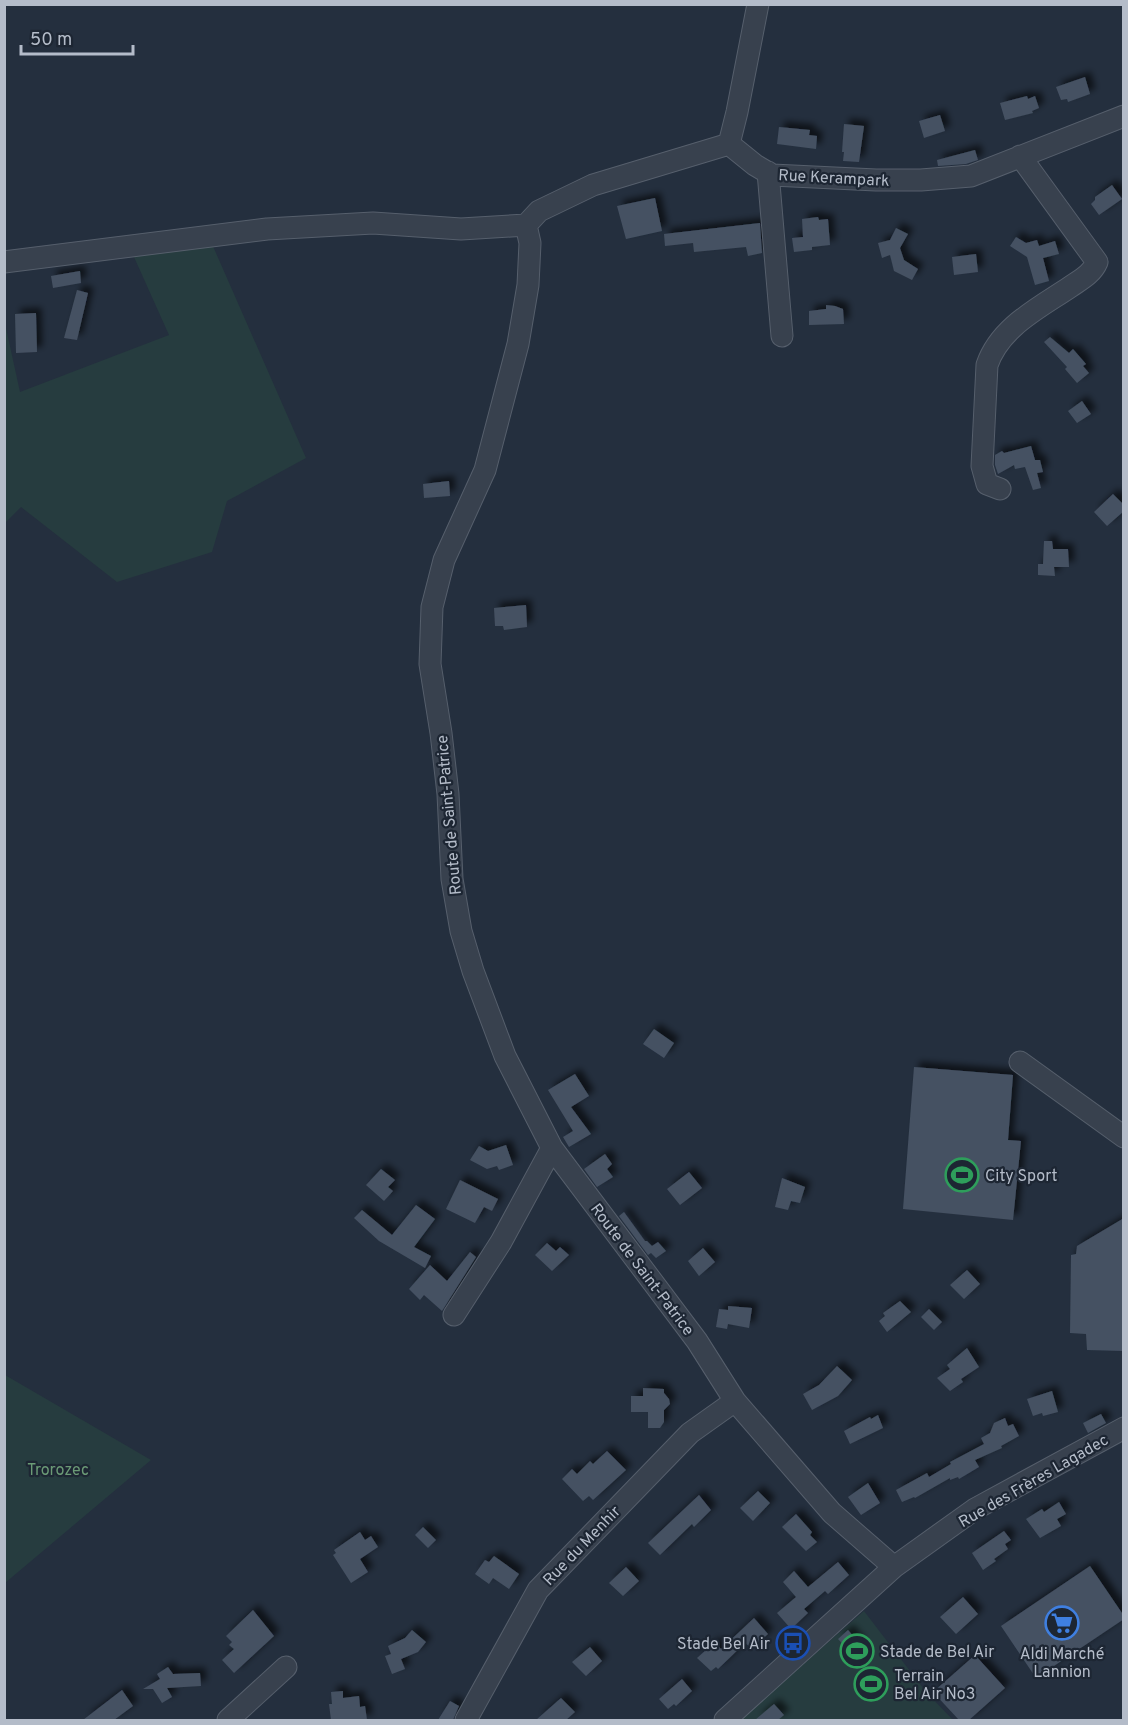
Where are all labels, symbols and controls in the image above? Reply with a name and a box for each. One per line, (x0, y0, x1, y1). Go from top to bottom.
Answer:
scale bar (21, 18, 134, 56)
text: 50 m (30, 29, 72, 52)
street label: Rue Kerampark (778, 166, 890, 192)
street label: Route de Saint-Patrice (433, 734, 467, 896)
sports icon: City Sport (944, 1157, 980, 1193)
place label: City Sport (985, 1167, 1058, 1187)
street label: Route de Saint-Patrice (585, 1200, 698, 1340)
street label: Rue des Frères Lagadec (955, 1431, 1113, 1533)
park label: Trorozec (27, 1461, 89, 1481)
street label: Rue du Menhir (539, 1502, 626, 1591)
supermarket icon: Aldi Marché Lannion (1044, 1605, 1080, 1641)
bus stop icon: Stade Bel Air (775, 1625, 811, 1661)
sports icon: Stade de Bel Air (839, 1633, 875, 1669)
place label: Stade Bel Air (677, 1635, 770, 1655)
place label: Stade de Bel Air (880, 1643, 994, 1663)
place label: Aldi Marché Lannion (1020, 1645, 1104, 1683)
sports icon: Terrain Bel Air No3 (853, 1666, 889, 1702)
place label: Terrain Bel Air No3 (894, 1667, 975, 1705)

